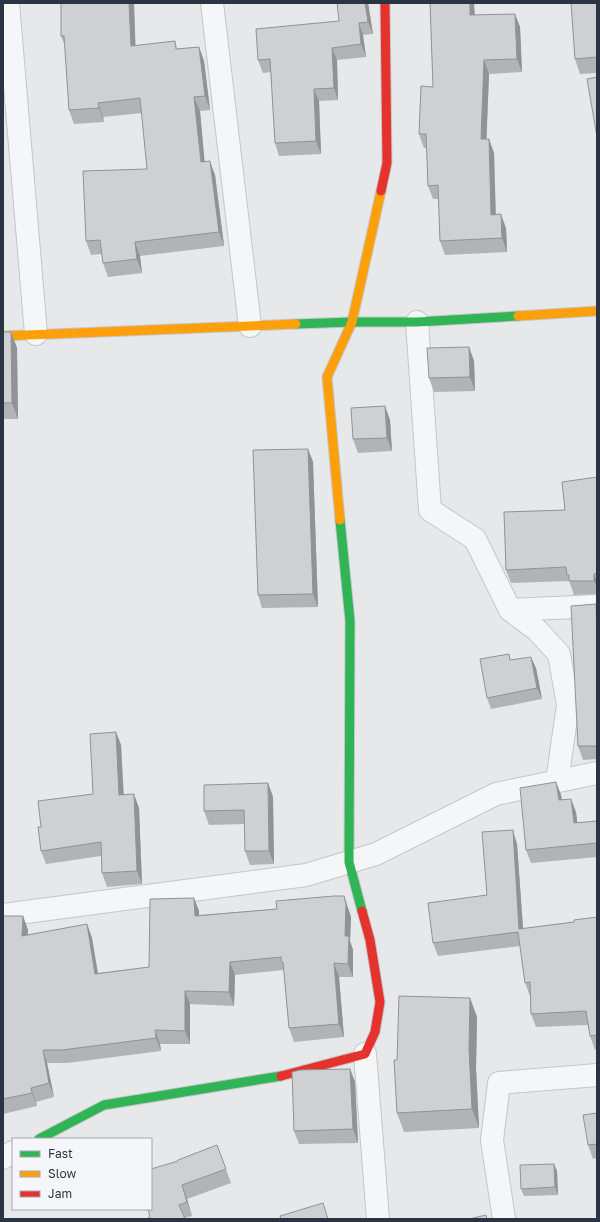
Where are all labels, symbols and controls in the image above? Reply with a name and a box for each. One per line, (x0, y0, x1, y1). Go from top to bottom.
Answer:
legend (12, 1138, 152, 1210)
text: Fast (48, 1146, 73, 1161)
text: Slow (48, 1166, 76, 1181)
text: Jam (48, 1186, 72, 1201)

